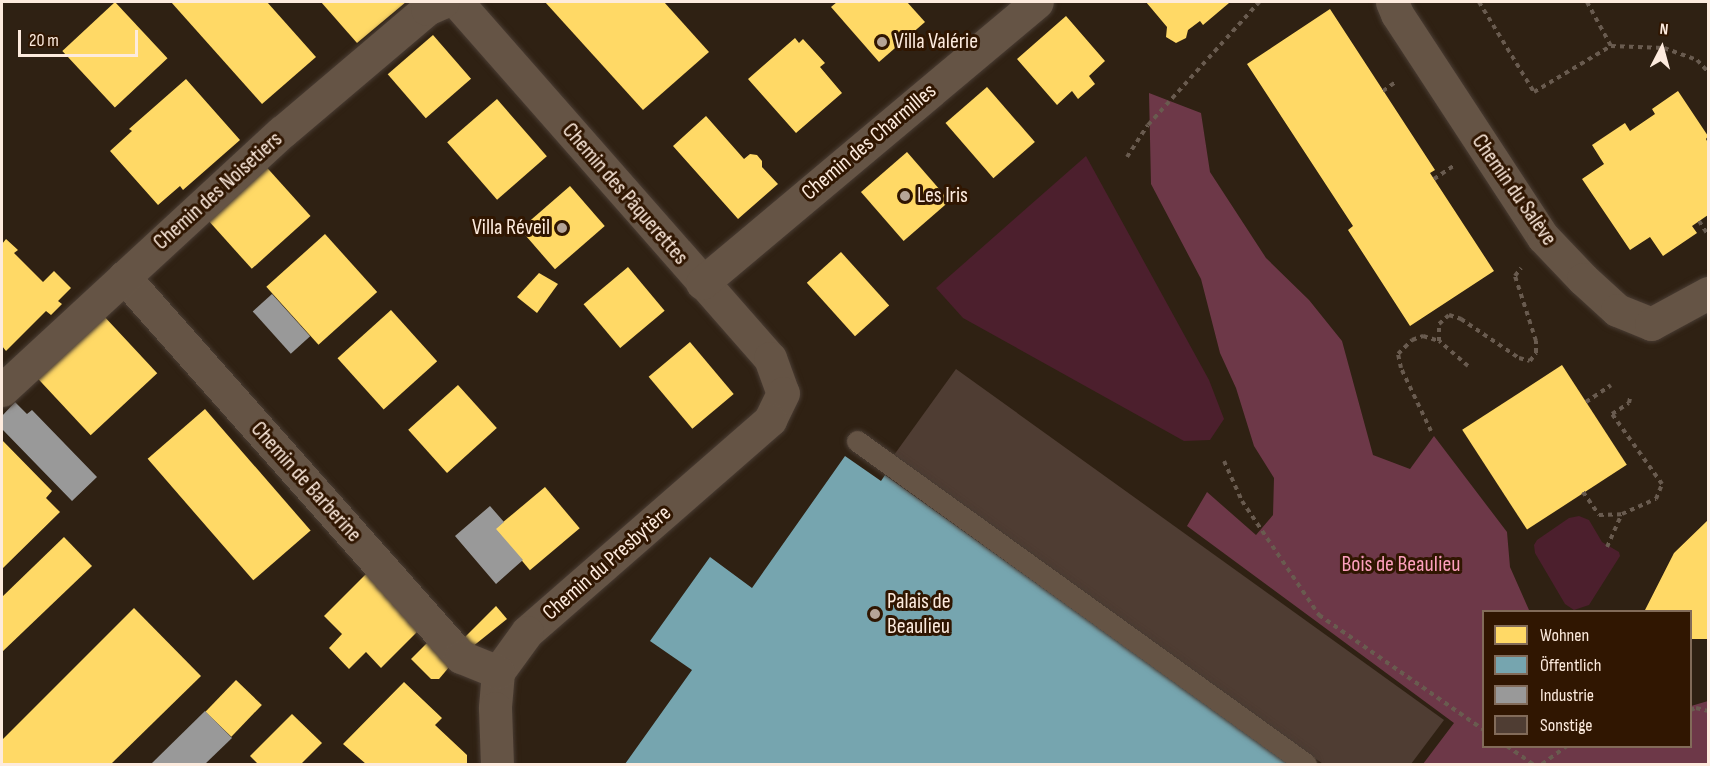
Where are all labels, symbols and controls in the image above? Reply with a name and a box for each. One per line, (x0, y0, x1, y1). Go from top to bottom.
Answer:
scale bar (21, 18, 141, 56)
north arrow (1632, 18, 1692, 78)
text: N (1659, 20, 1669, 39)
place label: Villa Valérie (894, 29, 978, 55)
text: 20 m (29, 30, 59, 51)
marker: Villa Valérie (875, 35, 889, 49)
street label: Chemin des Charmilles (796, 78, 942, 206)
street label: Chemin des Pâquerettes (556, 118, 694, 270)
street label: Chemin des Noisetiers (148, 126, 288, 256)
street label: Chemin du Salève (1466, 129, 1562, 251)
place label: Les Iris (917, 183, 968, 209)
marker: Les Iris (898, 189, 912, 203)
place label: Villa Réveil (472, 215, 550, 241)
marker: Villa Réveil (555, 221, 569, 235)
street label: Chemin de Barberine (245, 416, 367, 548)
street label: Chemin du Presbytère (537, 500, 677, 626)
park label: Bois de Beaulieu (1342, 552, 1460, 578)
place label: Palais de Beaulieu (887, 588, 951, 640)
marker: Palais de Beaulieu (868, 607, 882, 621)
legend (1482, 610, 1692, 748)
text: Wohnen (1540, 625, 1589, 646)
text: Öffentlich (1540, 655, 1601, 676)
text: Industrie (1540, 685, 1594, 706)
text: Sonstige (1540, 715, 1593, 736)

